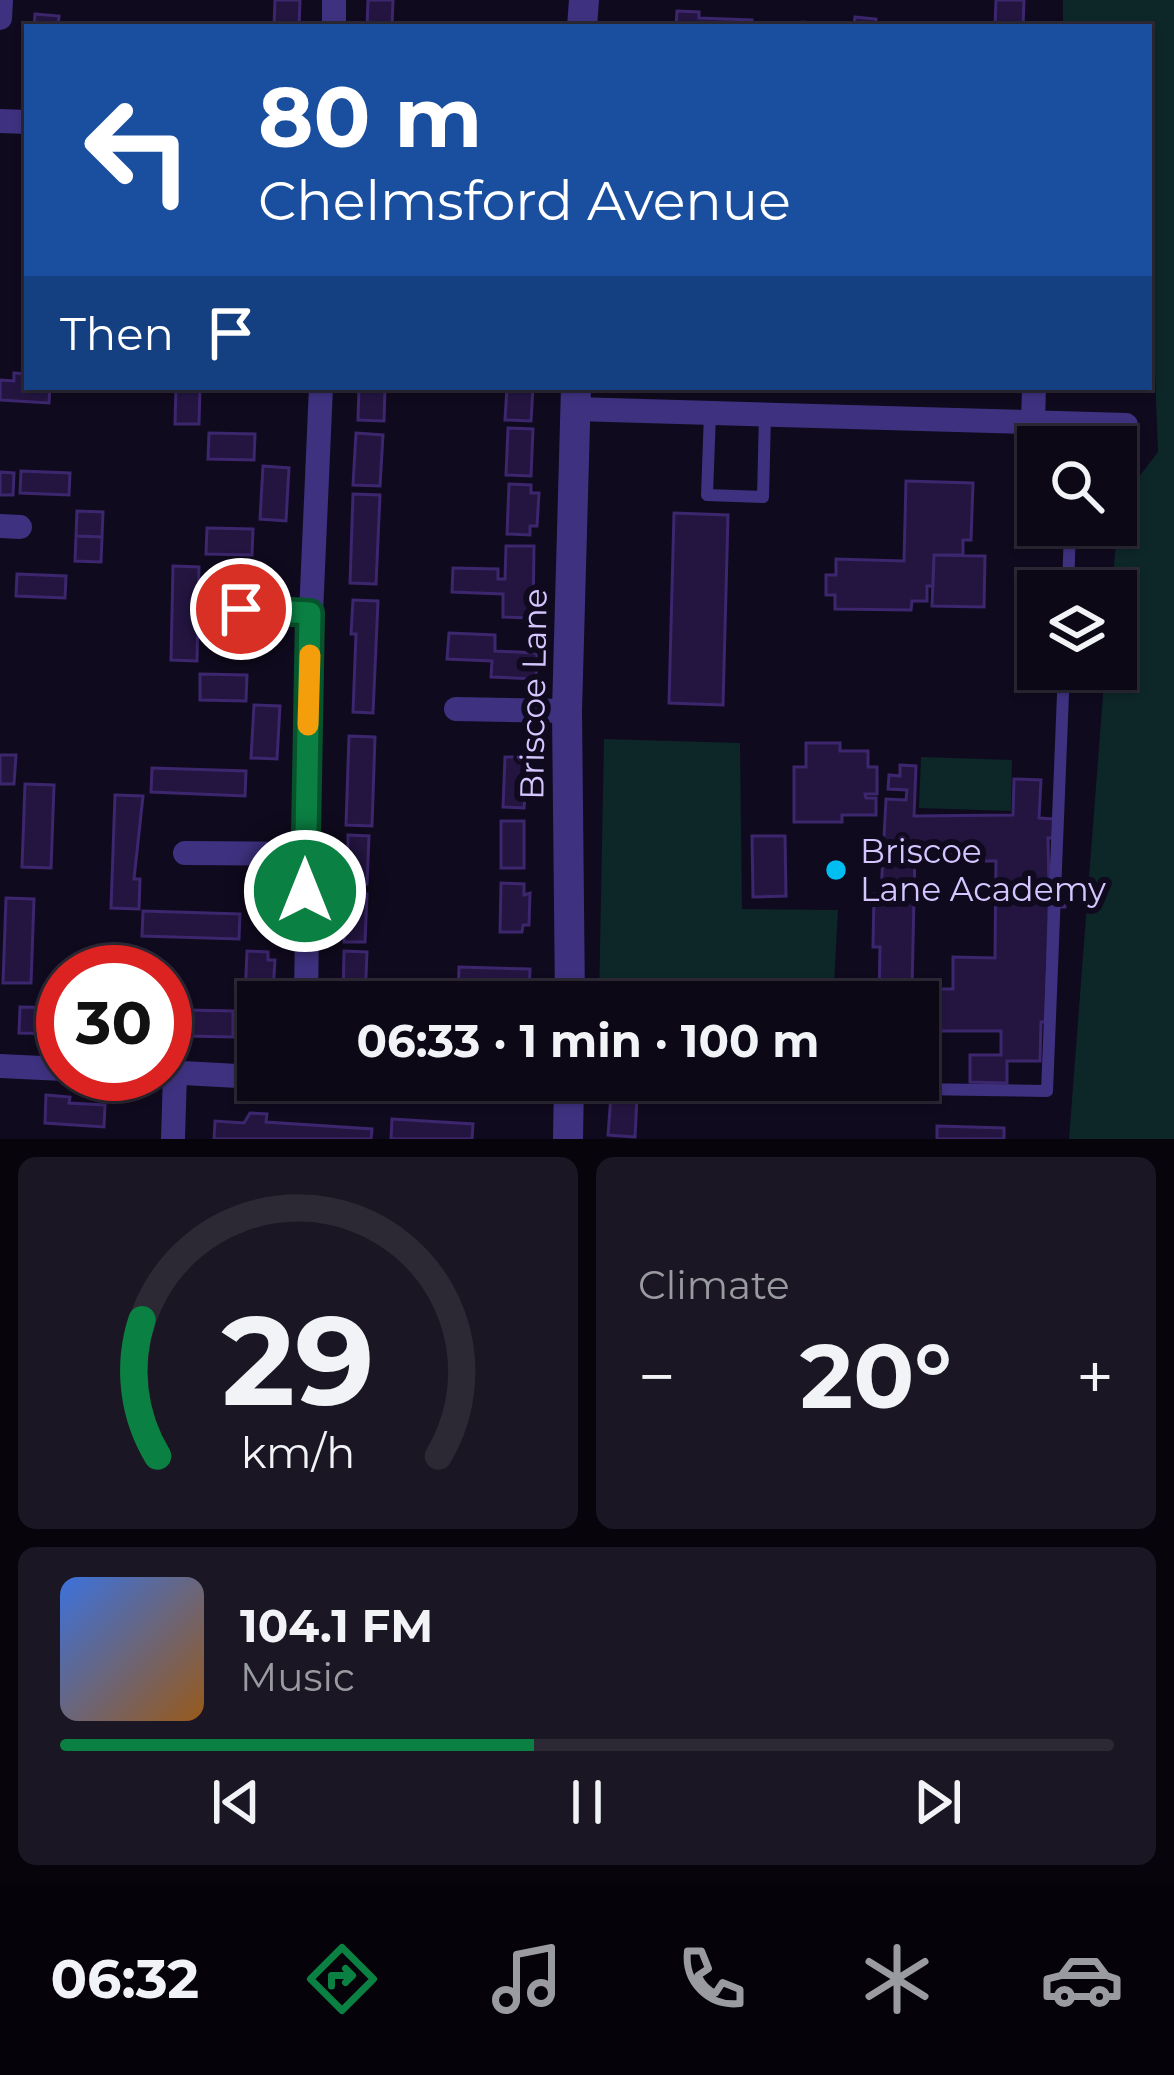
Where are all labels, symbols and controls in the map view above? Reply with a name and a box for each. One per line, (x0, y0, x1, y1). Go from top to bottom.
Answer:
text: 80 m (258, 66, 482, 168)
icon: left (60, 72, 216, 228)
text: Chelmsford Avenue (258, 168, 791, 234)
icon: arrive (198, 300, 264, 366)
text: Then (60, 306, 174, 361)
map controls (1017, 426, 1137, 690)
button: search (1017, 426, 1137, 546)
pin (190, 558, 292, 660)
button: layers (1017, 570, 1137, 690)
icon: arrive (208, 576, 274, 642)
street label: Briscoe Lane (511, 588, 555, 800)
position arrow (242, 828, 368, 954)
place label: Briscoe Lane Academy (860, 831, 1106, 909)
marker: Briscoe Lane Academy (823, 857, 849, 883)
speed limit sign: 30 (36, 945, 192, 1101)
text: 06:33 · 1 min · 100 m (356, 1013, 820, 1068)
text: Climate (638, 1261, 790, 1309)
text: 29 (221, 1284, 375, 1436)
text: 20° (800, 1321, 952, 1431)
text: − (638, 1336, 676, 1417)
text: + (1076, 1336, 1114, 1417)
text: km/h (241, 1426, 355, 1479)
text: 104.1 FM (240, 1598, 433, 1653)
text: Music (240, 1653, 355, 1701)
icon: previous (203, 1769, 269, 1835)
icon: pause (554, 1769, 620, 1835)
icon: next (905, 1769, 971, 1835)
icon: directions (300, 1937, 384, 2021)
icon: music (485, 1937, 569, 2021)
icon: phone (670, 1937, 754, 2021)
icon: climate (855, 1937, 939, 2021)
icon: car (1040, 1937, 1124, 2021)
text: 06:32 (50, 1946, 199, 2012)

